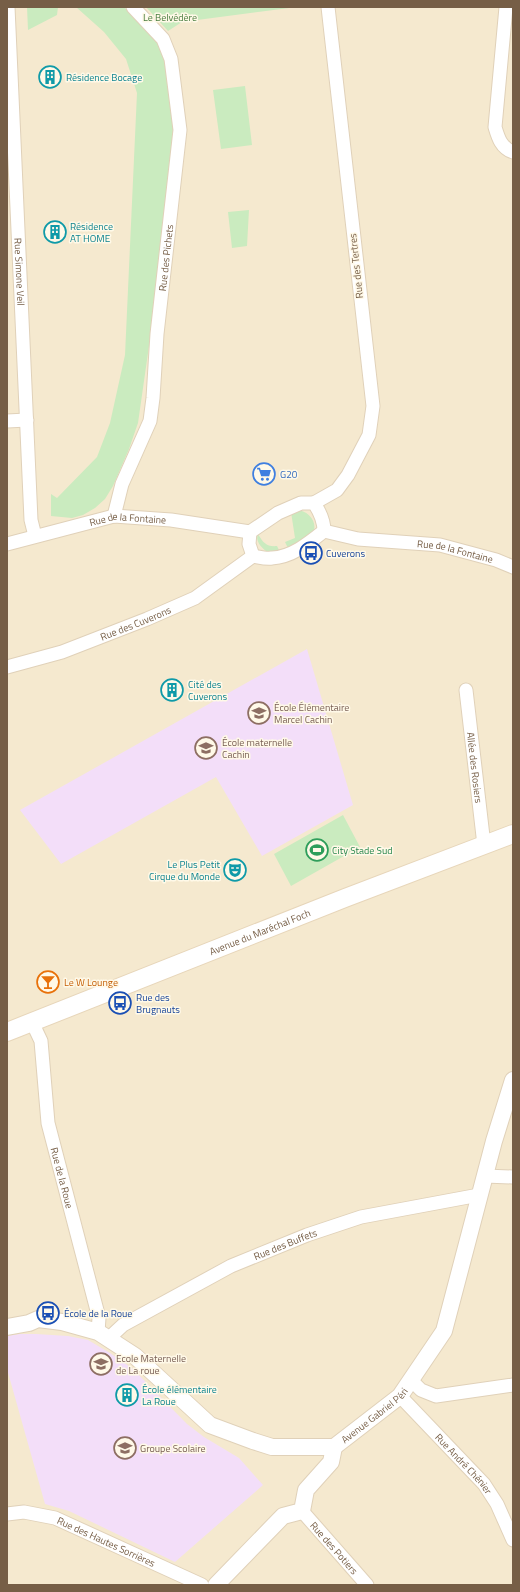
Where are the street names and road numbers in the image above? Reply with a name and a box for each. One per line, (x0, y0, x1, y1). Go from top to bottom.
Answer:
street label: Rue des Pichets (154, 223, 177, 292)
street label: Rue des Tertres (345, 232, 367, 299)
street label: Rue Simone Veil (11, 238, 29, 306)
street label: Rue de la Fontaine (87, 508, 167, 530)
street label: Rue de la Fontaine (417, 536, 495, 566)
street label: Rue des Cuverons (98, 602, 174, 644)
street label: Allée des Rosiers (463, 731, 487, 804)
street label: Avenue du Maréchal Foch (207, 905, 313, 959)
street label: Rue de la Roue (47, 1146, 78, 1210)
street label: Rue des Buffets (251, 1225, 319, 1264)
street label: Avenue Gabriel Péri (338, 1384, 411, 1447)
street label: Rue André Chénier (432, 1430, 496, 1497)
street label: Rue des Hautes Sorrières (55, 1512, 158, 1570)
street label: Rue des Potiers (307, 1518, 362, 1578)

